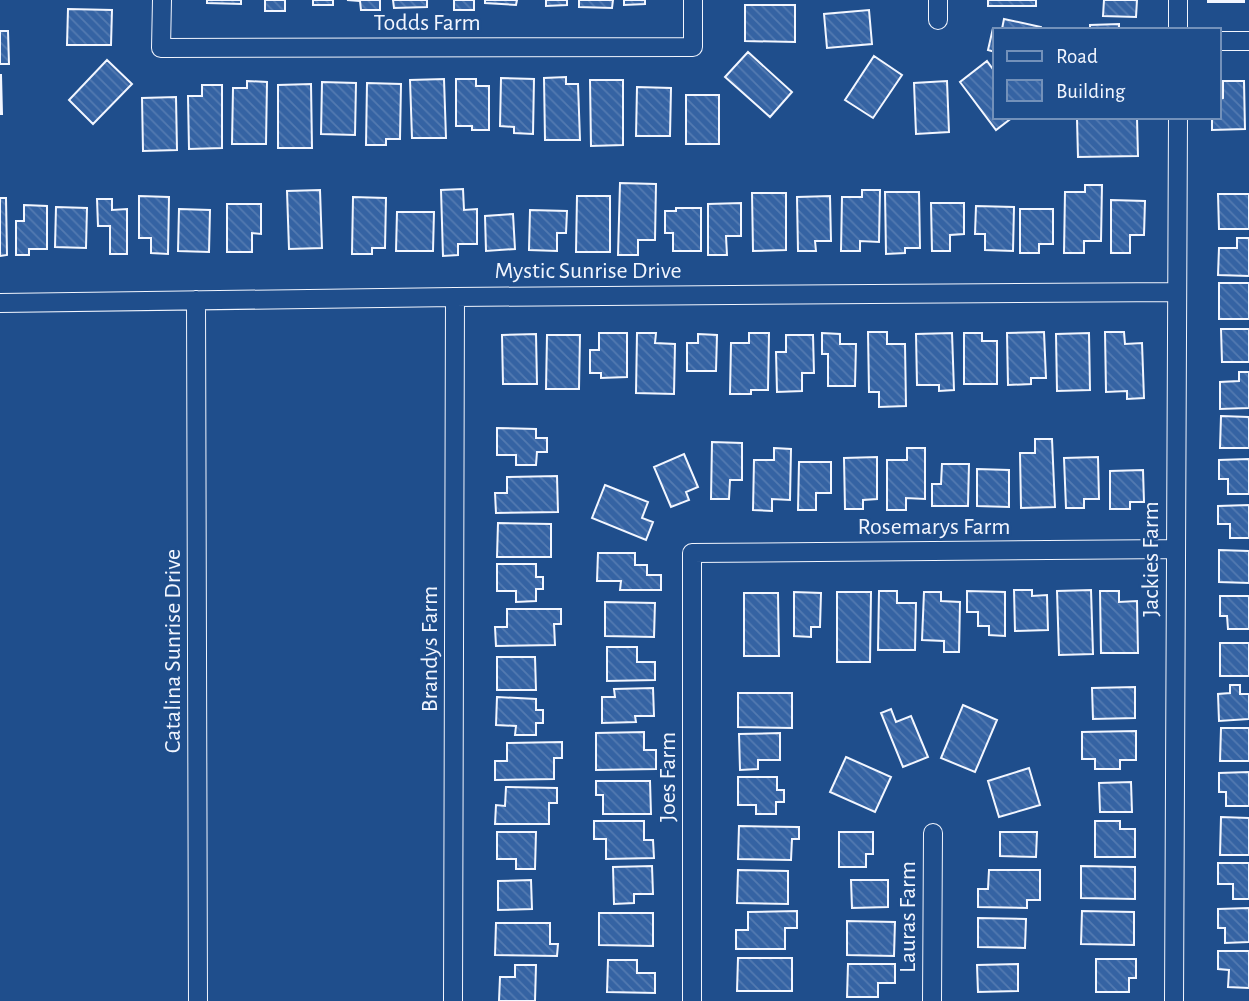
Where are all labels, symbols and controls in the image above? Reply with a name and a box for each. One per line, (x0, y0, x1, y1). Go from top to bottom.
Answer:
street label: Todds Farm (373, 11, 481, 35)
legend (993, 28, 1221, 119)
text: Road (1056, 46, 1098, 67)
text: Building (1056, 81, 1126, 102)
street label: Mystic Sunrise Drive (494, 259, 682, 283)
street label: Jackies Farm (1139, 501, 1163, 617)
street label: Rosemarys Farm (858, 515, 1010, 539)
street label: Catalina Sunrise Drive (161, 549, 185, 753)
street label: Brandys Farm (418, 586, 442, 712)
street label: Joes Farm (656, 732, 680, 822)
street label: Lauras Farm (896, 861, 920, 973)

